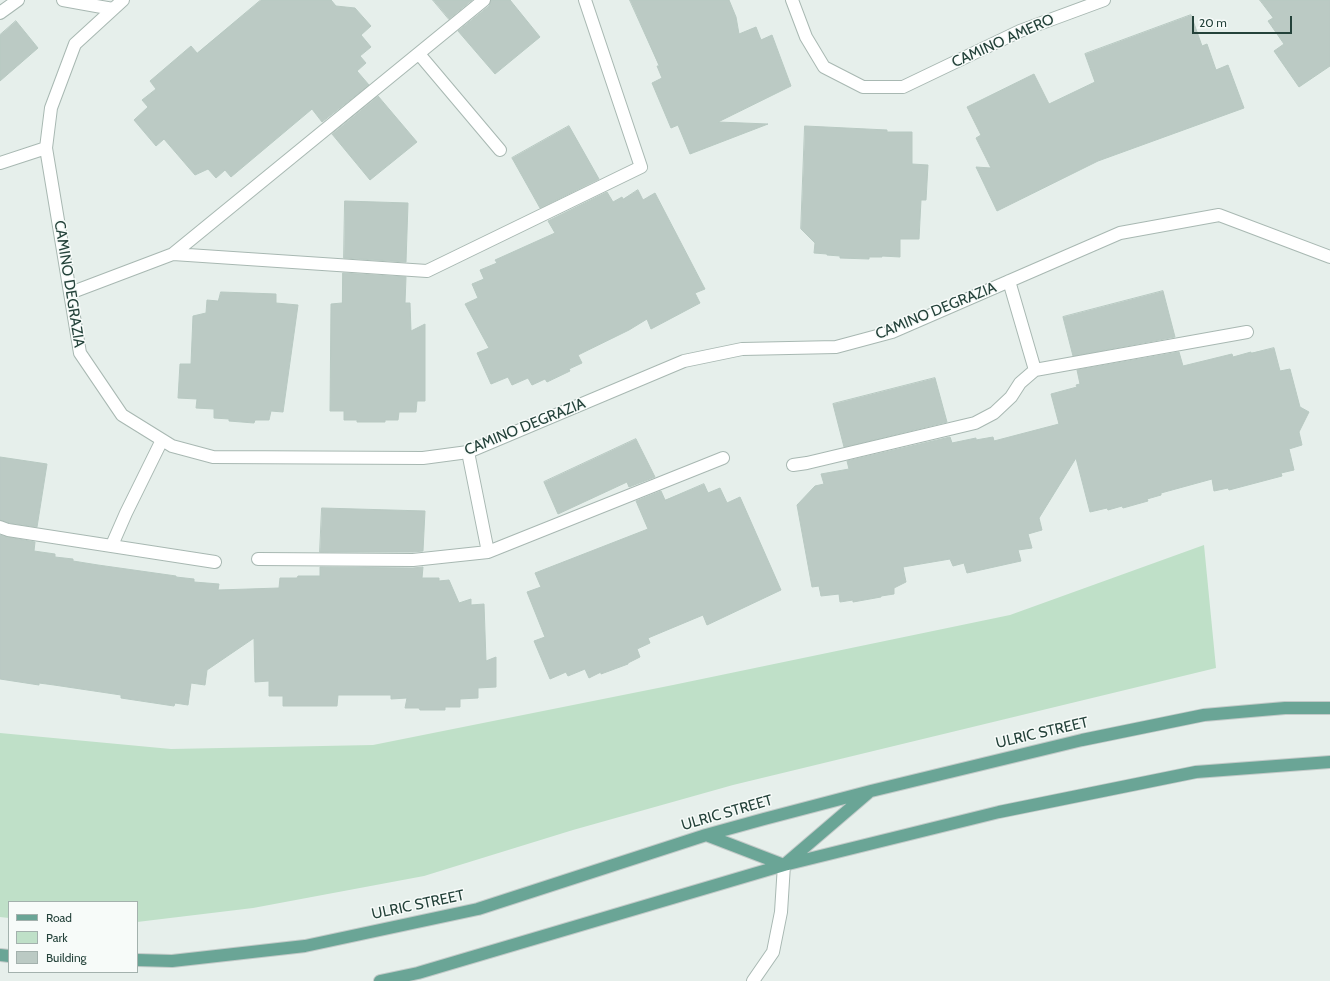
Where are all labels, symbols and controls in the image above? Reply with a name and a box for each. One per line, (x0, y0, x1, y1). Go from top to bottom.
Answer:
scale bar (1194, 8, 1294, 34)
street label: CAMINO AMERO (949, 10, 1057, 72)
text: 20 m (1199, 15, 1227, 30)
street label: CAMINO DEGRAZIA (50, 219, 88, 349)
street label: CAMINO DEGRAZIA (873, 279, 999, 343)
street label: CAMINO DEGRAZIA (462, 395, 588, 459)
street label: ULRIC STREET (994, 714, 1090, 752)
street label: ULRIC STREET (679, 791, 775, 835)
street label: ULRIC STREET (370, 886, 466, 924)
legend (8, 901, 138, 973)
text: Road (46, 910, 72, 925)
text: Park (46, 930, 68, 945)
text: Building (46, 950, 87, 965)

